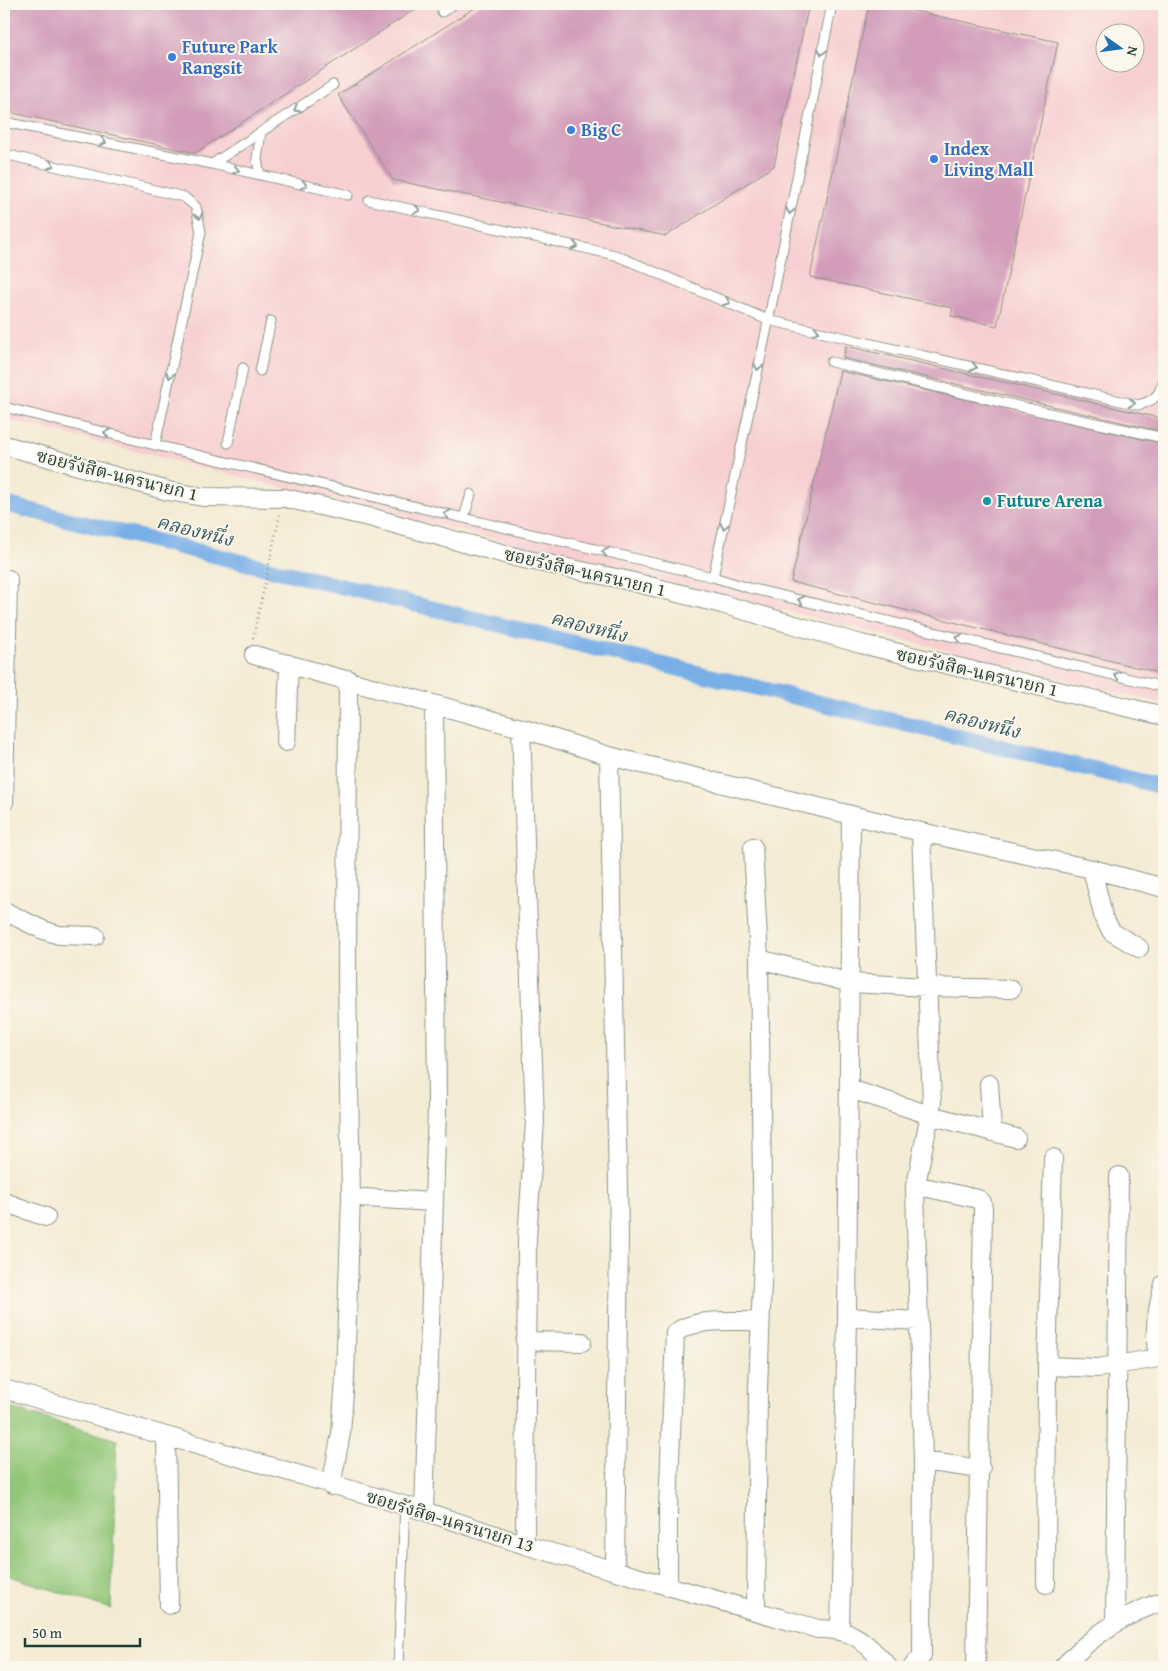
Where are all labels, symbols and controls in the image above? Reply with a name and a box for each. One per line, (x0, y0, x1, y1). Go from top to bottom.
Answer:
north arrow (1096, 22, 1146, 72)
place label: Future Park Rangsit (182, 33, 279, 81)
text: N (1122, 44, 1143, 59)
one-way arrow (817, 47, 828, 56)
marker: Future Park Rangsit (166, 51, 178, 63)
one-way arrow (294, 102, 303, 112)
place label: Big C (581, 116, 621, 143)
marker: Big C (565, 124, 577, 136)
place label: Index Living Mall (944, 135, 1034, 183)
one-way arrow (99, 136, 107, 147)
marker: Index Living Mall (928, 153, 940, 165)
one-way arrow (47, 159, 56, 170)
one-way arrow (232, 164, 241, 175)
one-way arrow (300, 179, 309, 190)
one-way arrow (412, 204, 421, 215)
one-way arrow (785, 206, 796, 215)
one-way arrow (193, 212, 204, 221)
one-way arrow (571, 240, 580, 251)
one-way arrow (722, 296, 731, 307)
one-way arrow (811, 325, 820, 336)
one-way arrow (969, 361, 978, 372)
one-way arrow (753, 363, 764, 372)
one-way arrow (165, 371, 176, 380)
one-way arrow (1128, 398, 1137, 408)
one-way arrow (103, 428, 112, 439)
street label: ซอยรังสิต-นครนายก 1 (34, 441, 201, 508)
place label: Future Arena (997, 487, 1104, 514)
marker: Future Arena (981, 495, 993, 507)
water label: คลองหนึ่ง (154, 507, 238, 553)
one-way arrow (442, 509, 451, 520)
one-way arrow (719, 522, 729, 531)
street label: ซอยรังสิต-นครนายก 1 (501, 540, 669, 603)
one-way arrow (600, 547, 609, 558)
one-way arrow (796, 595, 805, 606)
water label: คลองหนึ่ง (548, 603, 632, 649)
one-way arrow (954, 633, 963, 644)
street label: ซอยรังสิต-นครนายก 1 (893, 640, 1061, 703)
one-way arrow (1112, 670, 1121, 681)
water label: คลองหนึ่ง (941, 699, 1025, 745)
street label: ซอยรังสิต-นครนายก 13 (363, 1482, 537, 1559)
scale bar (25, 1616, 140, 1648)
text: 50 m (32, 1622, 63, 1643)

